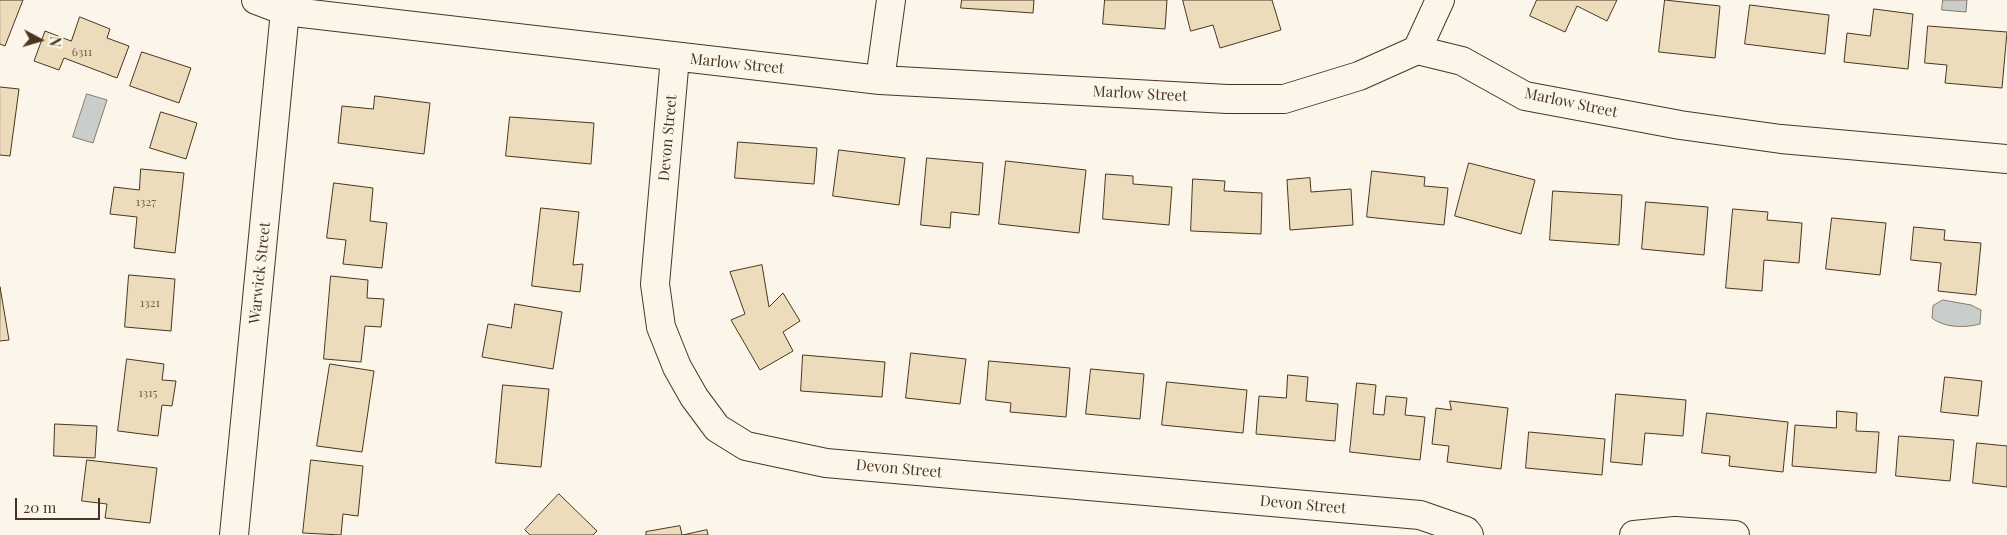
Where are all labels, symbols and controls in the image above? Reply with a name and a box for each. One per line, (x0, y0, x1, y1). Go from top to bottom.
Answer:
north arrow (15, 15, 65, 65)
text: N (45, 36, 65, 48)
house number: 6311 (72, 45, 92, 59)
street label: Marlow Street (689, 50, 785, 78)
street label: Marlow Street (1092, 83, 1188, 105)
street label: Marlow Street (1523, 84, 1619, 122)
street label: Devon Street (655, 94, 681, 182)
house number: 1327 (136, 195, 156, 209)
street label: Warwick Street (246, 221, 274, 325)
house number: 1321 (140, 296, 160, 310)
house number: 1315 (139, 386, 157, 400)
street label: Devon Street (855, 456, 943, 482)
scale bar (18, 488, 102, 520)
street label: Devon Street (1259, 492, 1347, 518)
text: 20 m (23, 497, 56, 517)

